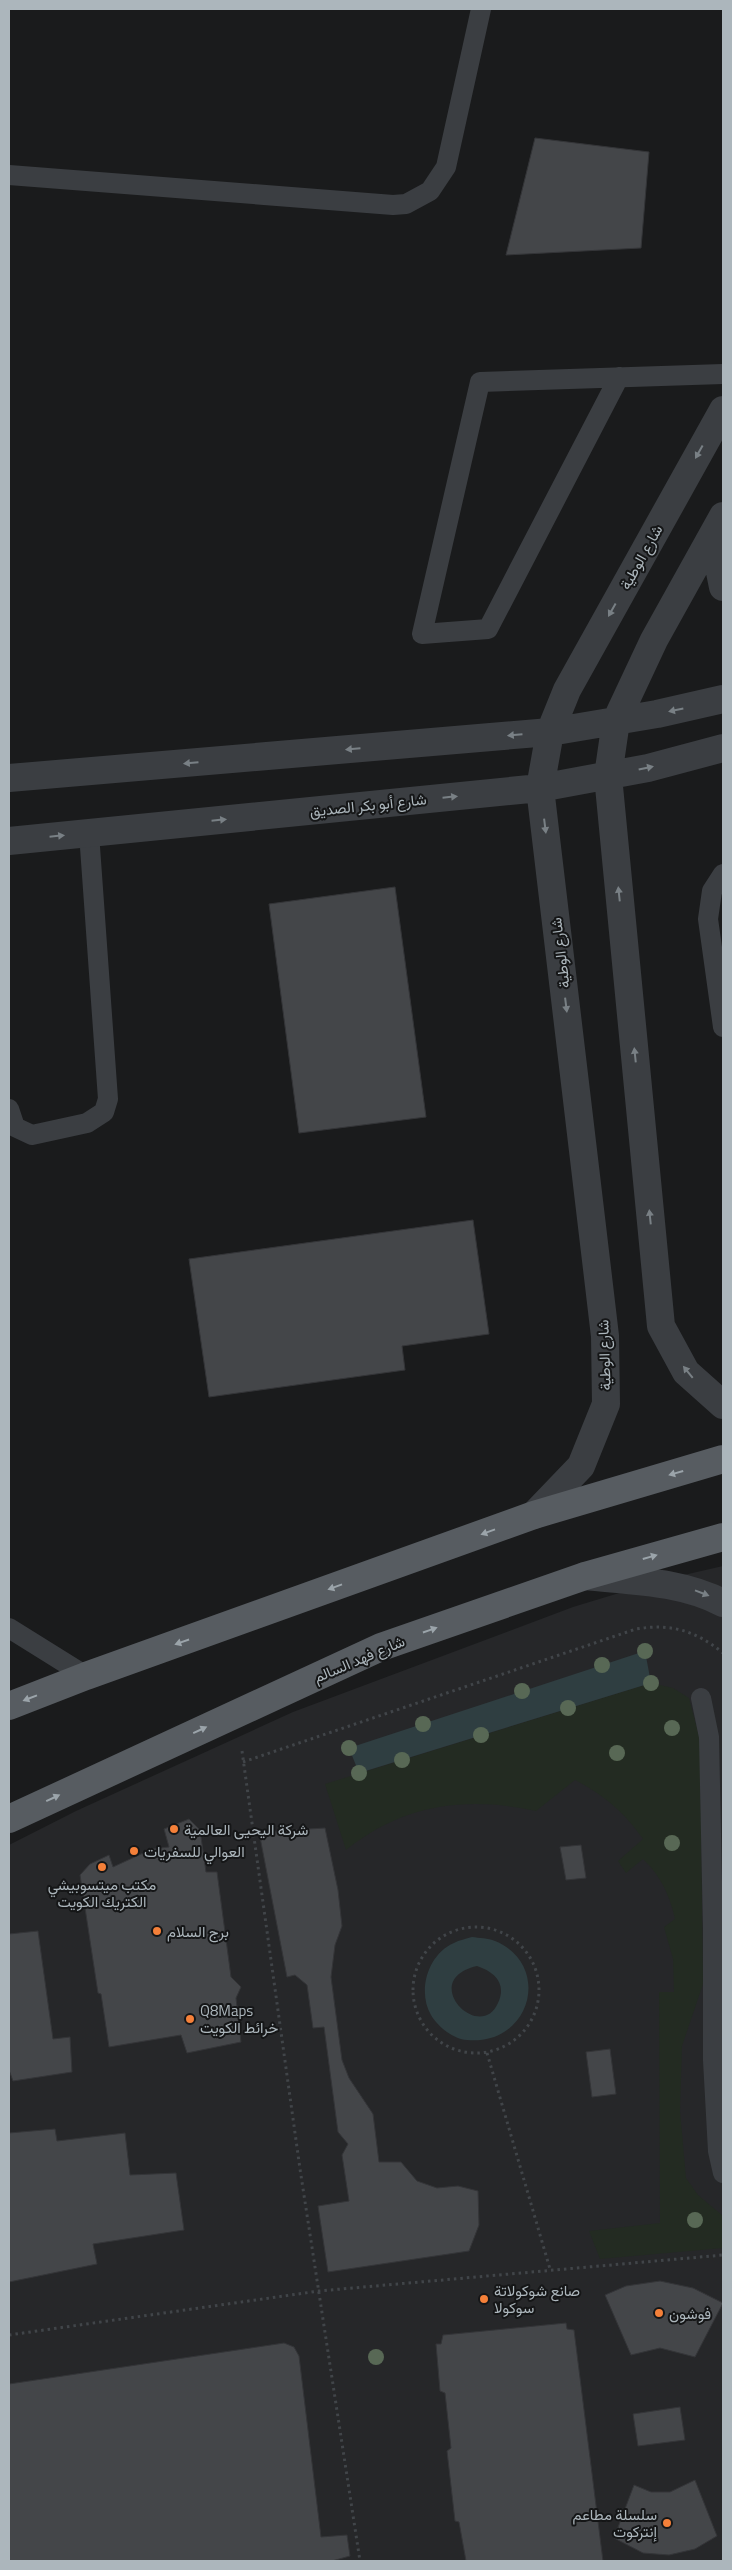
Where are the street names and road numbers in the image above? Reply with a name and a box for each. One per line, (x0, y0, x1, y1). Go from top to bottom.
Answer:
street label: شارع الوطية (614, 520, 668, 594)
street label: شارع أبو بكر الصديق (308, 787, 428, 823)
street label: شارع الوطية (544, 916, 576, 990)
street label: شارع الوطية (591, 1319, 617, 1391)
street label: شارع فهد السالم (310, 1629, 408, 1689)

